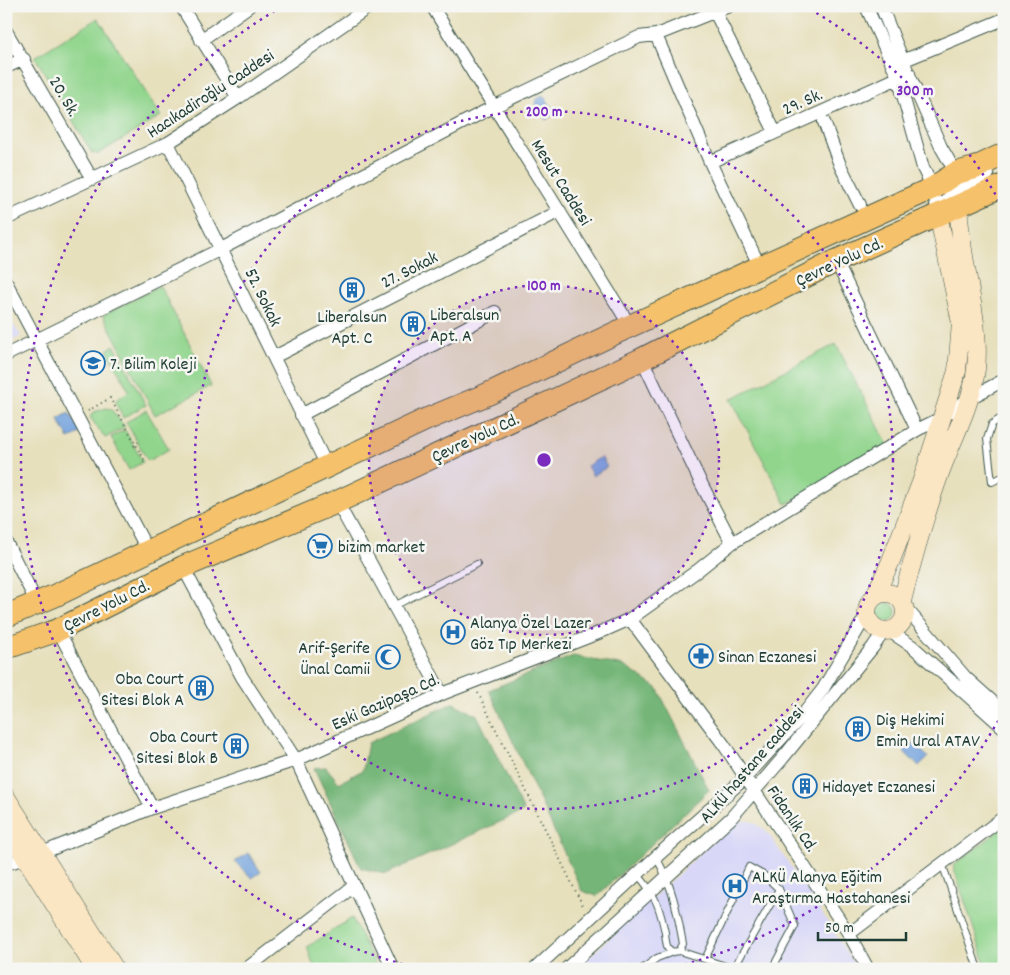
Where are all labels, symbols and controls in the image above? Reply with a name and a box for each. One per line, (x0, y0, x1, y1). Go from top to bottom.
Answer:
street label: Hacıkadiroğlu Caddesi (143, 44, 280, 146)
street label: 20. Sk. (41, 72, 84, 122)
text: 300 m (897, 81, 933, 103)
street label: 29. Sk. (779, 83, 827, 123)
text: 200 m (526, 102, 562, 124)
street label: Mesut Caddesi (523, 135, 596, 231)
street label: Çevre Yolu Cd. (792, 232, 888, 294)
street label: 27. Sokak (377, 246, 443, 296)
street label: 52. Sokak (237, 265, 287, 332)
text: 100 m (527, 276, 561, 298)
building icon: Liberalsun Apt. C (339, 277, 365, 303)
place label: Liberalsun Apt. A (430, 304, 499, 350)
place label: Liberalsun Apt. C (317, 306, 387, 352)
building icon: Liberalsun Apt. A (400, 311, 426, 337)
school or university icon: 7. Bilim Koleji (80, 350, 106, 376)
place label: 7. Bilim Koleji (110, 353, 196, 378)
street label: Çevre Yolu Cd. (428, 408, 524, 470)
centre of rings (535, 451, 553, 469)
supermarket icon: bizim market (307, 533, 333, 559)
place label: bizim market (338, 536, 425, 561)
street label: Çevre Yolu Cd. (60, 575, 155, 640)
place label: Alanya Özel Lazer Göz Tıp Merkezi (470, 612, 591, 658)
hospital icon: Alanya Özel Lazer Göz Tıp Merkezi (440, 619, 466, 645)
place label: Arif-Şerife Ünal Camii (298, 637, 370, 683)
pharmacy icon: Sinan Eczanesi (688, 643, 714, 669)
mosque icon: Arif-Şerife Ünal Camii (375, 644, 401, 670)
place label: Sinan Eczanesi (718, 646, 816, 671)
place label: Oba Court Sitesi Blok A (101, 668, 184, 714)
street label: Eski Gazipaşa Cd. (328, 668, 444, 738)
building icon: Oba Court Sitesi Blok A (188, 675, 214, 701)
street label: ALKÜ hastane caddesi (695, 701, 811, 830)
place label: Diş Hekimi Emin Ural ATAV (876, 709, 980, 755)
building icon: Diş Hekimi Emin Ural ATAV (845, 716, 871, 742)
place label: Oba Court Sitesi Blok B (136, 726, 218, 772)
building icon: Oba Court Sitesi Blok B (223, 733, 249, 759)
building icon: Hidayet Eczanesi (792, 773, 818, 799)
place label: Hidayet Eczanesi (822, 776, 935, 801)
street label: Fidanlık Cd. (759, 781, 823, 858)
place label: ALKÜ Alanya Eğitim Araştırma Hastahanesi (752, 866, 910, 912)
hospital icon: ALKÜ Alanya Eğitim Araştırma Hastahanesi (722, 873, 748, 899)
scale bar (818, 910, 905, 942)
text: 50 m (825, 918, 854, 940)

